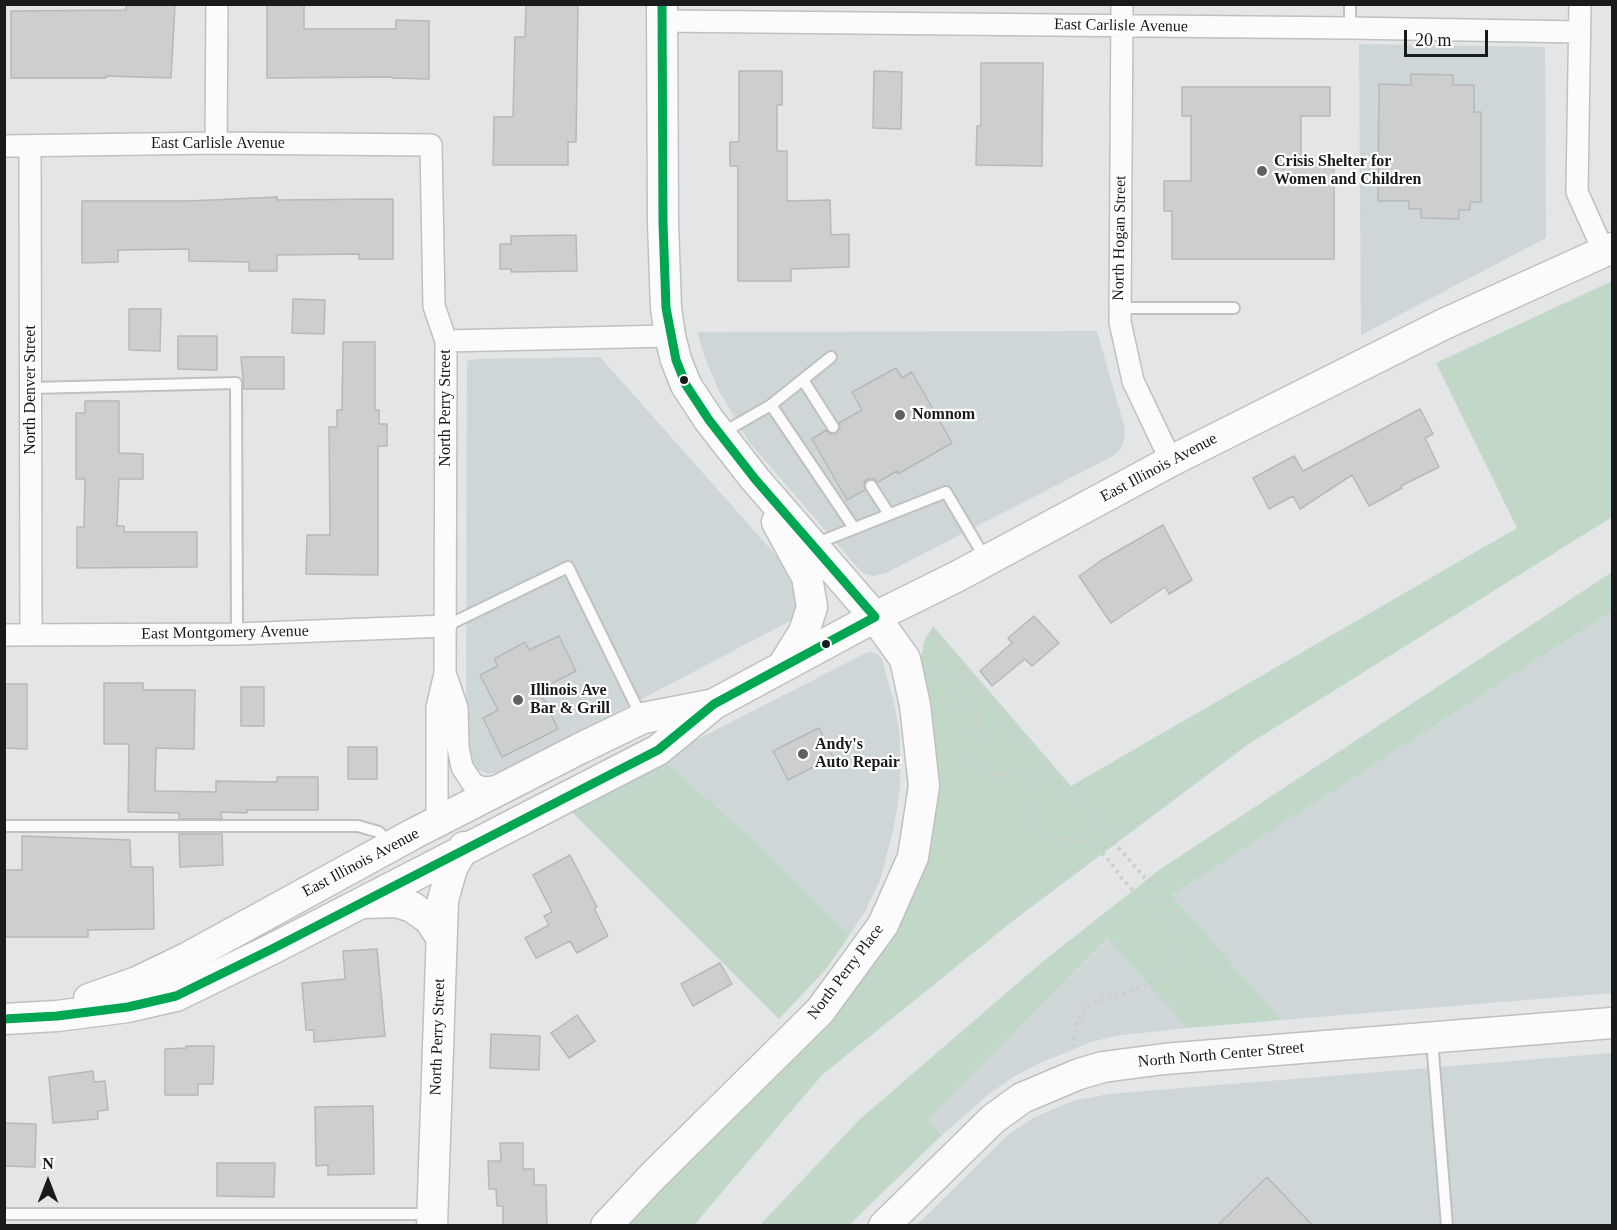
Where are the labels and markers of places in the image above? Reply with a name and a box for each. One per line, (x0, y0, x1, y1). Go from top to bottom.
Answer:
place label: Crisis Shelter for Women and Children (1274, 152, 1421, 190)
marker: Crisis Shelter for Women and Children (1255, 164, 1269, 178)
unlabelled marker (678, 374, 690, 386)
place label: Nomnom (912, 405, 975, 425)
marker: Nomnom (893, 408, 907, 422)
unlabelled marker (820, 638, 832, 650)
place label: Illinois Ave Bar & Grill (530, 681, 610, 719)
marker: Illinois Ave Bar & Grill (511, 693, 525, 707)
place label: Andy's Auto Repair (815, 735, 900, 773)
marker: Andy's Auto Repair (796, 747, 810, 761)

